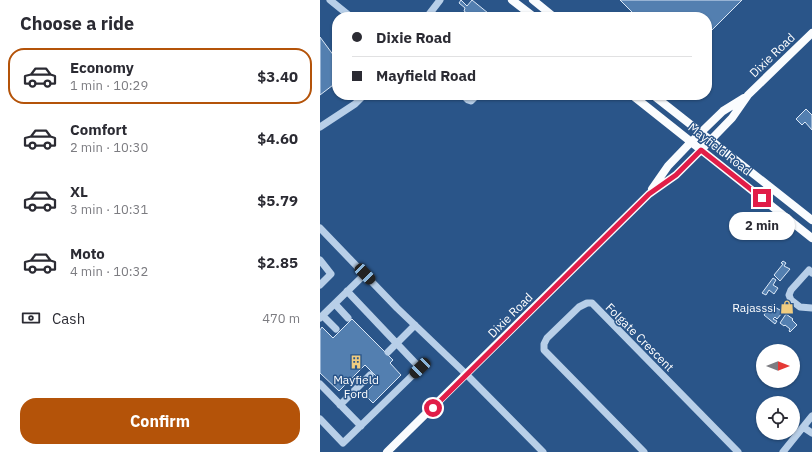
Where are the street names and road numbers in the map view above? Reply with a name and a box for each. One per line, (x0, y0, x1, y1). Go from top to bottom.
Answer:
street label: Dixie Road (746, 30, 798, 80)
street label: Mayfield Road (685, 120, 755, 178)
street label: Dixie Road (484, 289, 536, 341)
street label: Folgate Crescent (603, 300, 677, 374)

